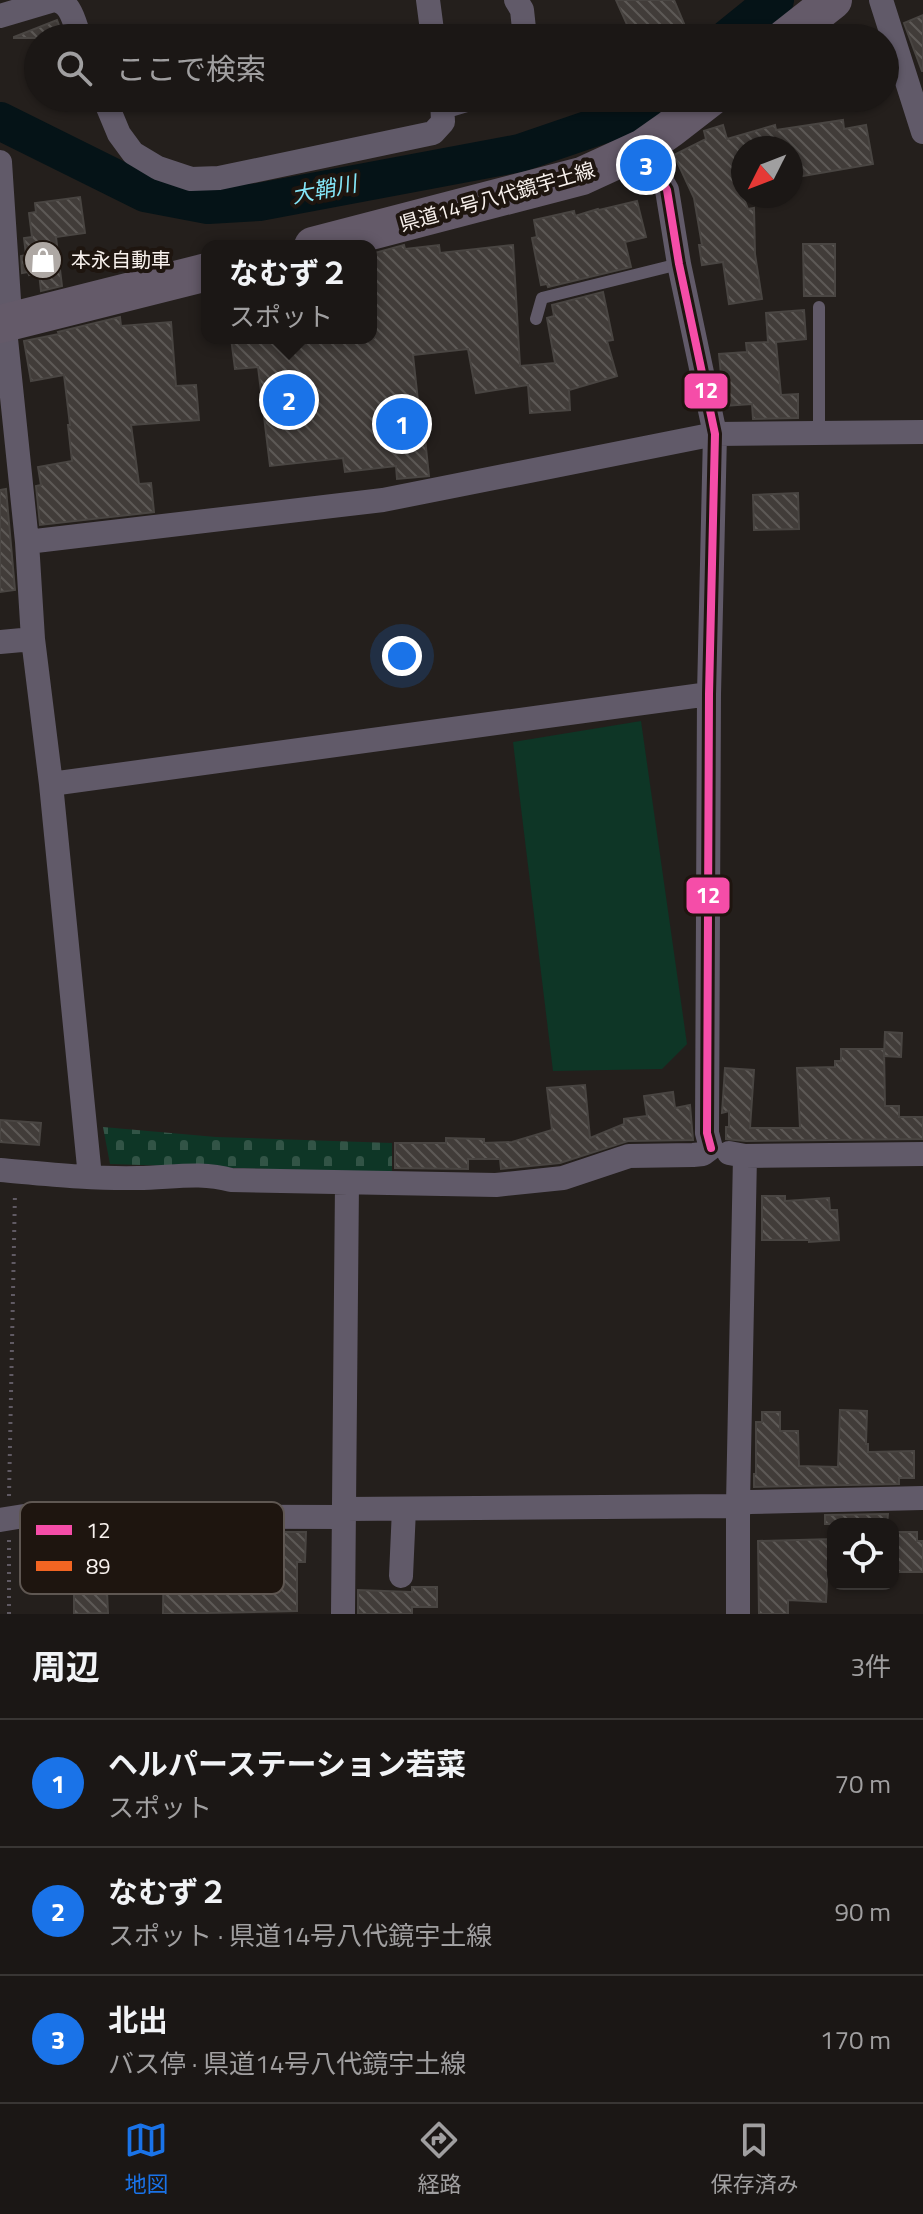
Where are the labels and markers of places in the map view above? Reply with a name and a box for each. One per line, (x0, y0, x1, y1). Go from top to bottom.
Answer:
pin: 3 (620, 135, 672, 195)
shop icon: 本永自動車 (22, 239, 64, 281)
place label: 本永自動車 (71, 244, 171, 275)
pin: 2 (263, 370, 315, 430)
pin: 1 (376, 394, 428, 454)

